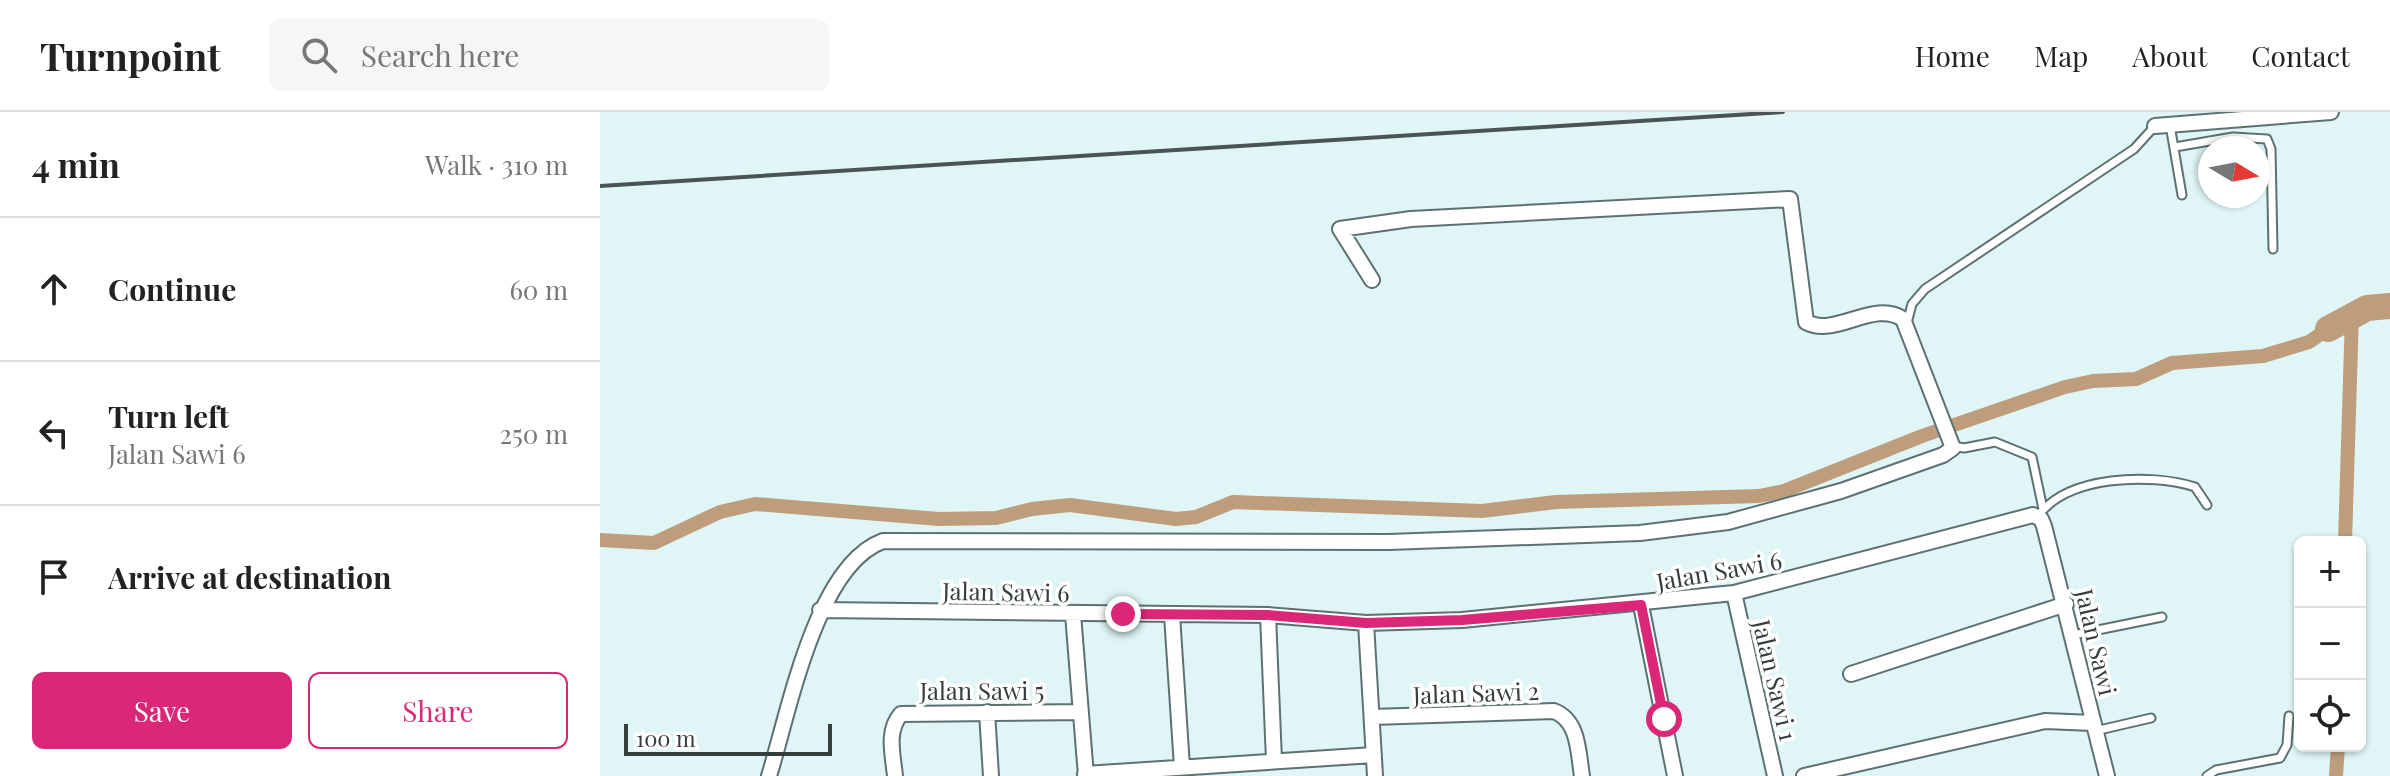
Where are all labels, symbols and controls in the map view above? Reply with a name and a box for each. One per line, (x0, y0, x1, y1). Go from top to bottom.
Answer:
search box (269, 19, 829, 91)
text: Turnpoint (40, 30, 221, 81)
icon: search (297, 33, 341, 77)
text: Search here (361, 35, 519, 75)
text: Home (1915, 37, 1990, 74)
text: Map (2034, 37, 2088, 74)
text: About (2132, 37, 2207, 74)
text: Contact (2251, 37, 2350, 74)
north arrow (2198, 136, 2270, 208)
text: 4 min (32, 141, 120, 187)
text: Walk · 310 m (425, 147, 568, 182)
icon: ahead (32, 267, 76, 311)
text: Continue (108, 269, 236, 309)
text: 60 m (509, 272, 568, 307)
text: Turn left (108, 396, 229, 436)
icon: left (32, 411, 76, 455)
text: 250 m (500, 416, 568, 451)
text: Jalan Sawi 6 (108, 436, 246, 471)
map controls (2294, 536, 2366, 752)
button: + (2294, 536, 2366, 608)
street label: Jalan Sawi 6 (1653, 543, 1784, 597)
icon: arrive (32, 555, 76, 599)
text: Arrive at destination (108, 557, 391, 597)
street label: Jalan Sawi 6 (941, 574, 1070, 608)
street label: Jalan Sawi (2069, 584, 2125, 699)
route end (1105, 596, 1141, 632)
button: − (2294, 608, 2366, 680)
street label: Jalan Sawi 1 (1746, 615, 1806, 744)
button: Save (32, 672, 292, 749)
button: Share (308, 672, 568, 749)
street label: Jalan Sawi 5 (919, 674, 1044, 706)
street label: Jalan Sawi 2 (1411, 674, 1540, 710)
button: locate (2294, 680, 2366, 752)
route start (1646, 701, 1682, 737)
scale bar (624, 720, 832, 756)
text: 100 m (636, 723, 696, 753)

